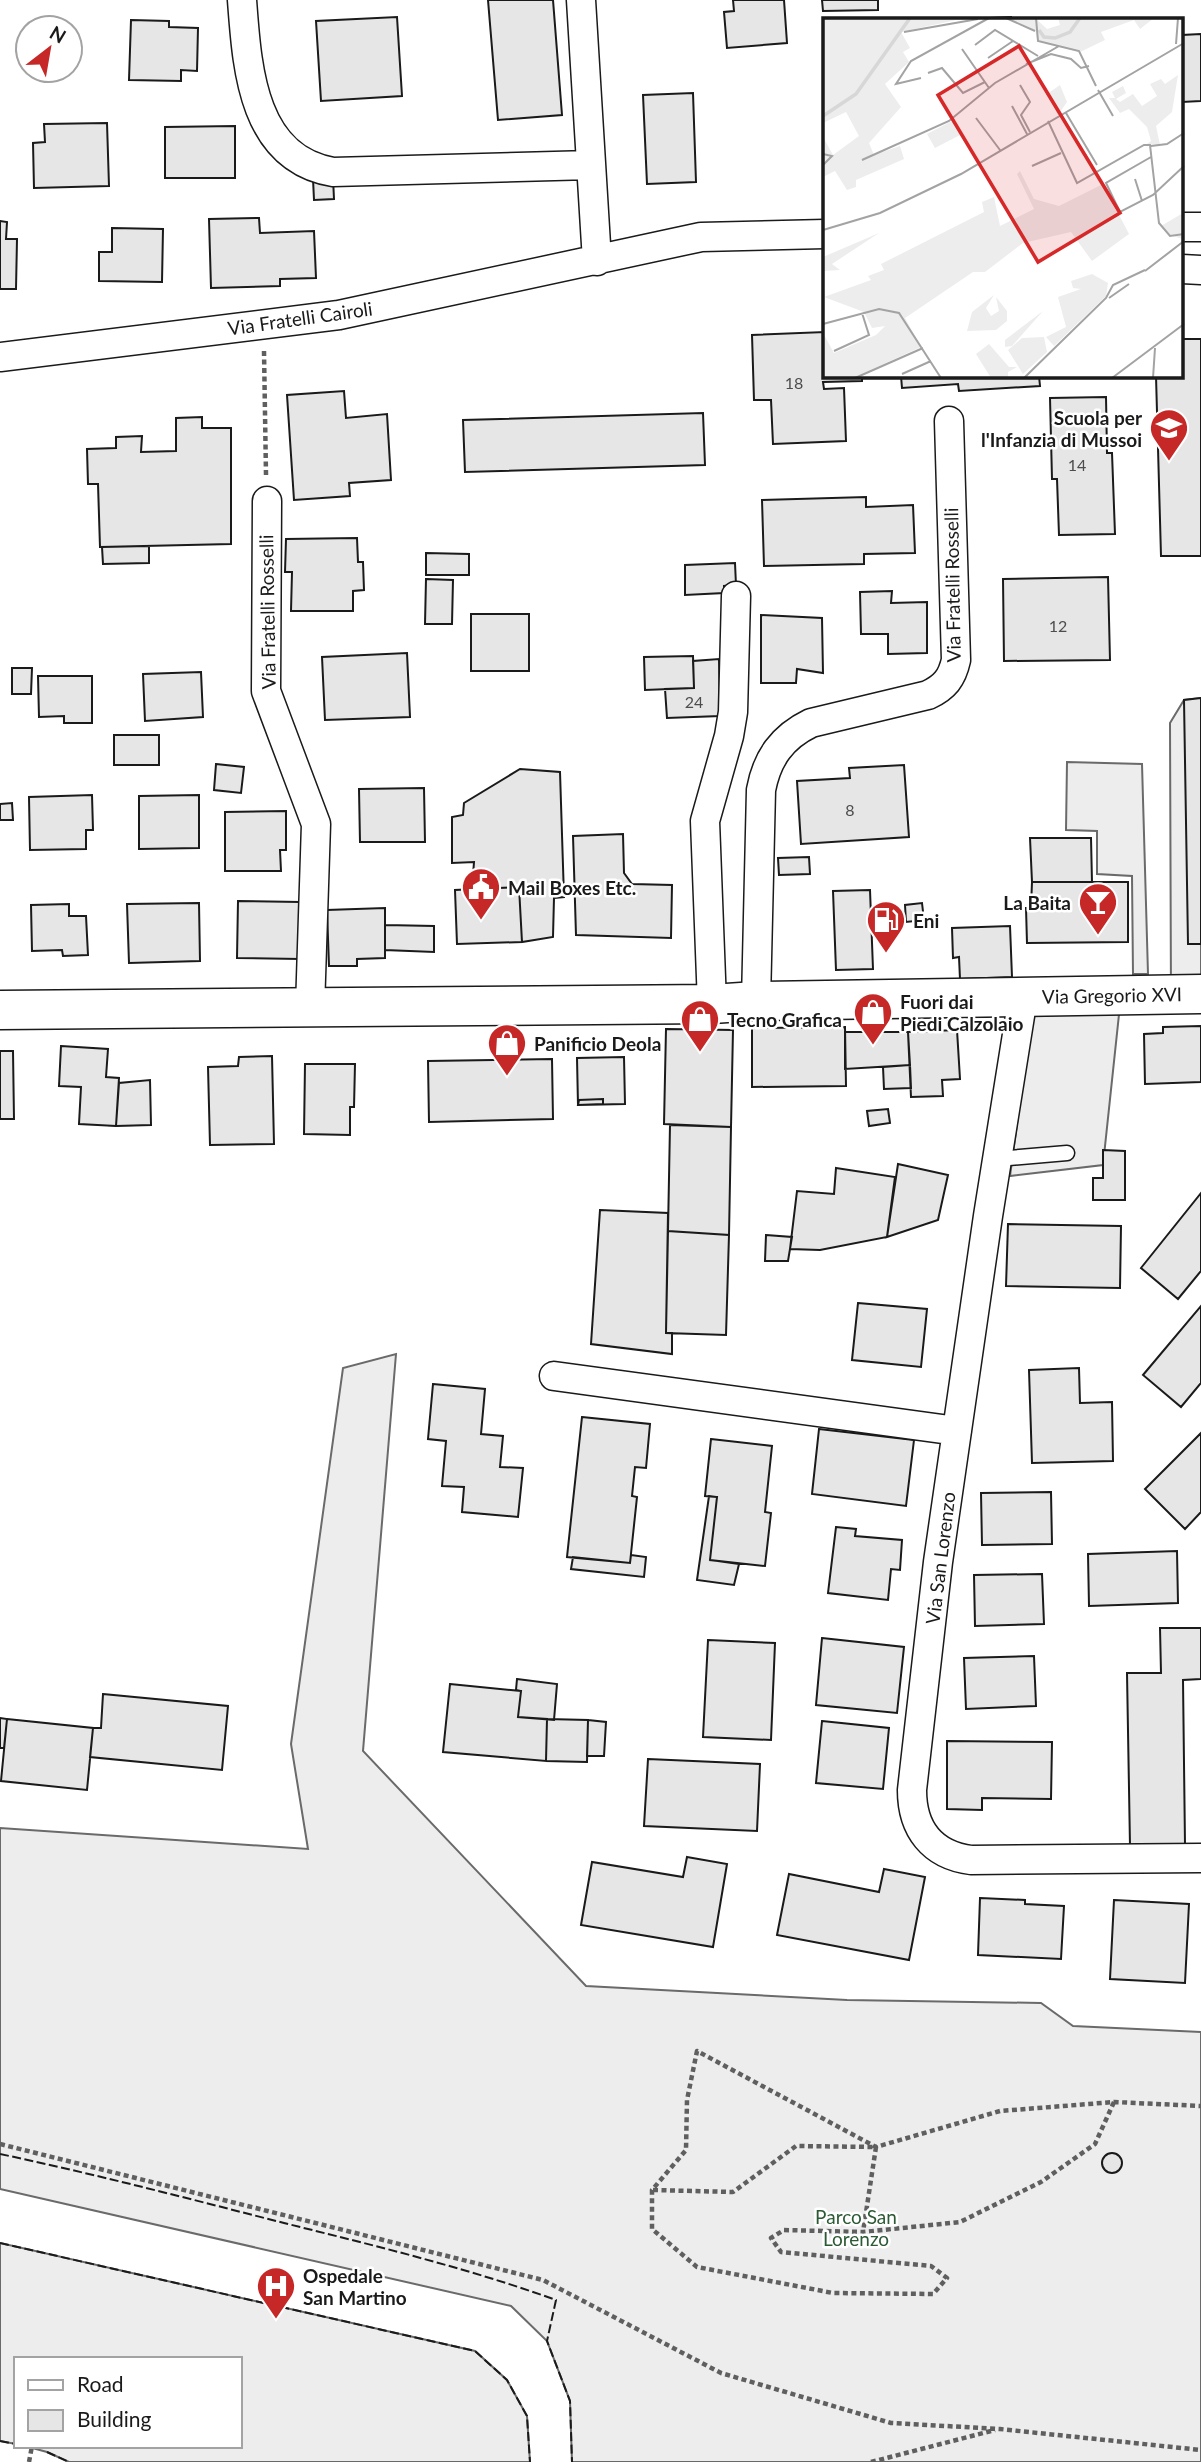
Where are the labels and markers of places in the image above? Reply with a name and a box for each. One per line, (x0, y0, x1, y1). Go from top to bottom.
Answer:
place label: Scuola per l'Infanzia di Mussoi (981, 406, 1143, 451)
school or university icon: Scuola per l'Infanzia di Mussoi (1148, 407, 1190, 462)
public building icon: Mail Boxes Etc. (460, 866, 502, 921)
place label: Mail Boxes Etc. (508, 876, 636, 899)
bar icon: La Baita (1077, 881, 1119, 936)
place label: La Baita (1003, 891, 1071, 914)
fuel station icon: Eni (865, 899, 907, 954)
place label: Eni (913, 909, 939, 932)
place label: Fuori dai Piedi Calzolaio (900, 990, 1024, 1035)
shop icon: Fuori dai Piedi Calzolaio (852, 991, 894, 1046)
shop icon: Tecno Grafica (679, 998, 721, 1053)
place label: Tecno Grafica (727, 1008, 842, 1031)
shop icon: Panificio Deola (486, 1022, 528, 1077)
place label: Panificio Deola (534, 1032, 661, 1055)
place label: Ospedale San Martino (303, 2264, 407, 2309)
hospital icon: Ospedale San Martino (255, 2265, 297, 2320)

